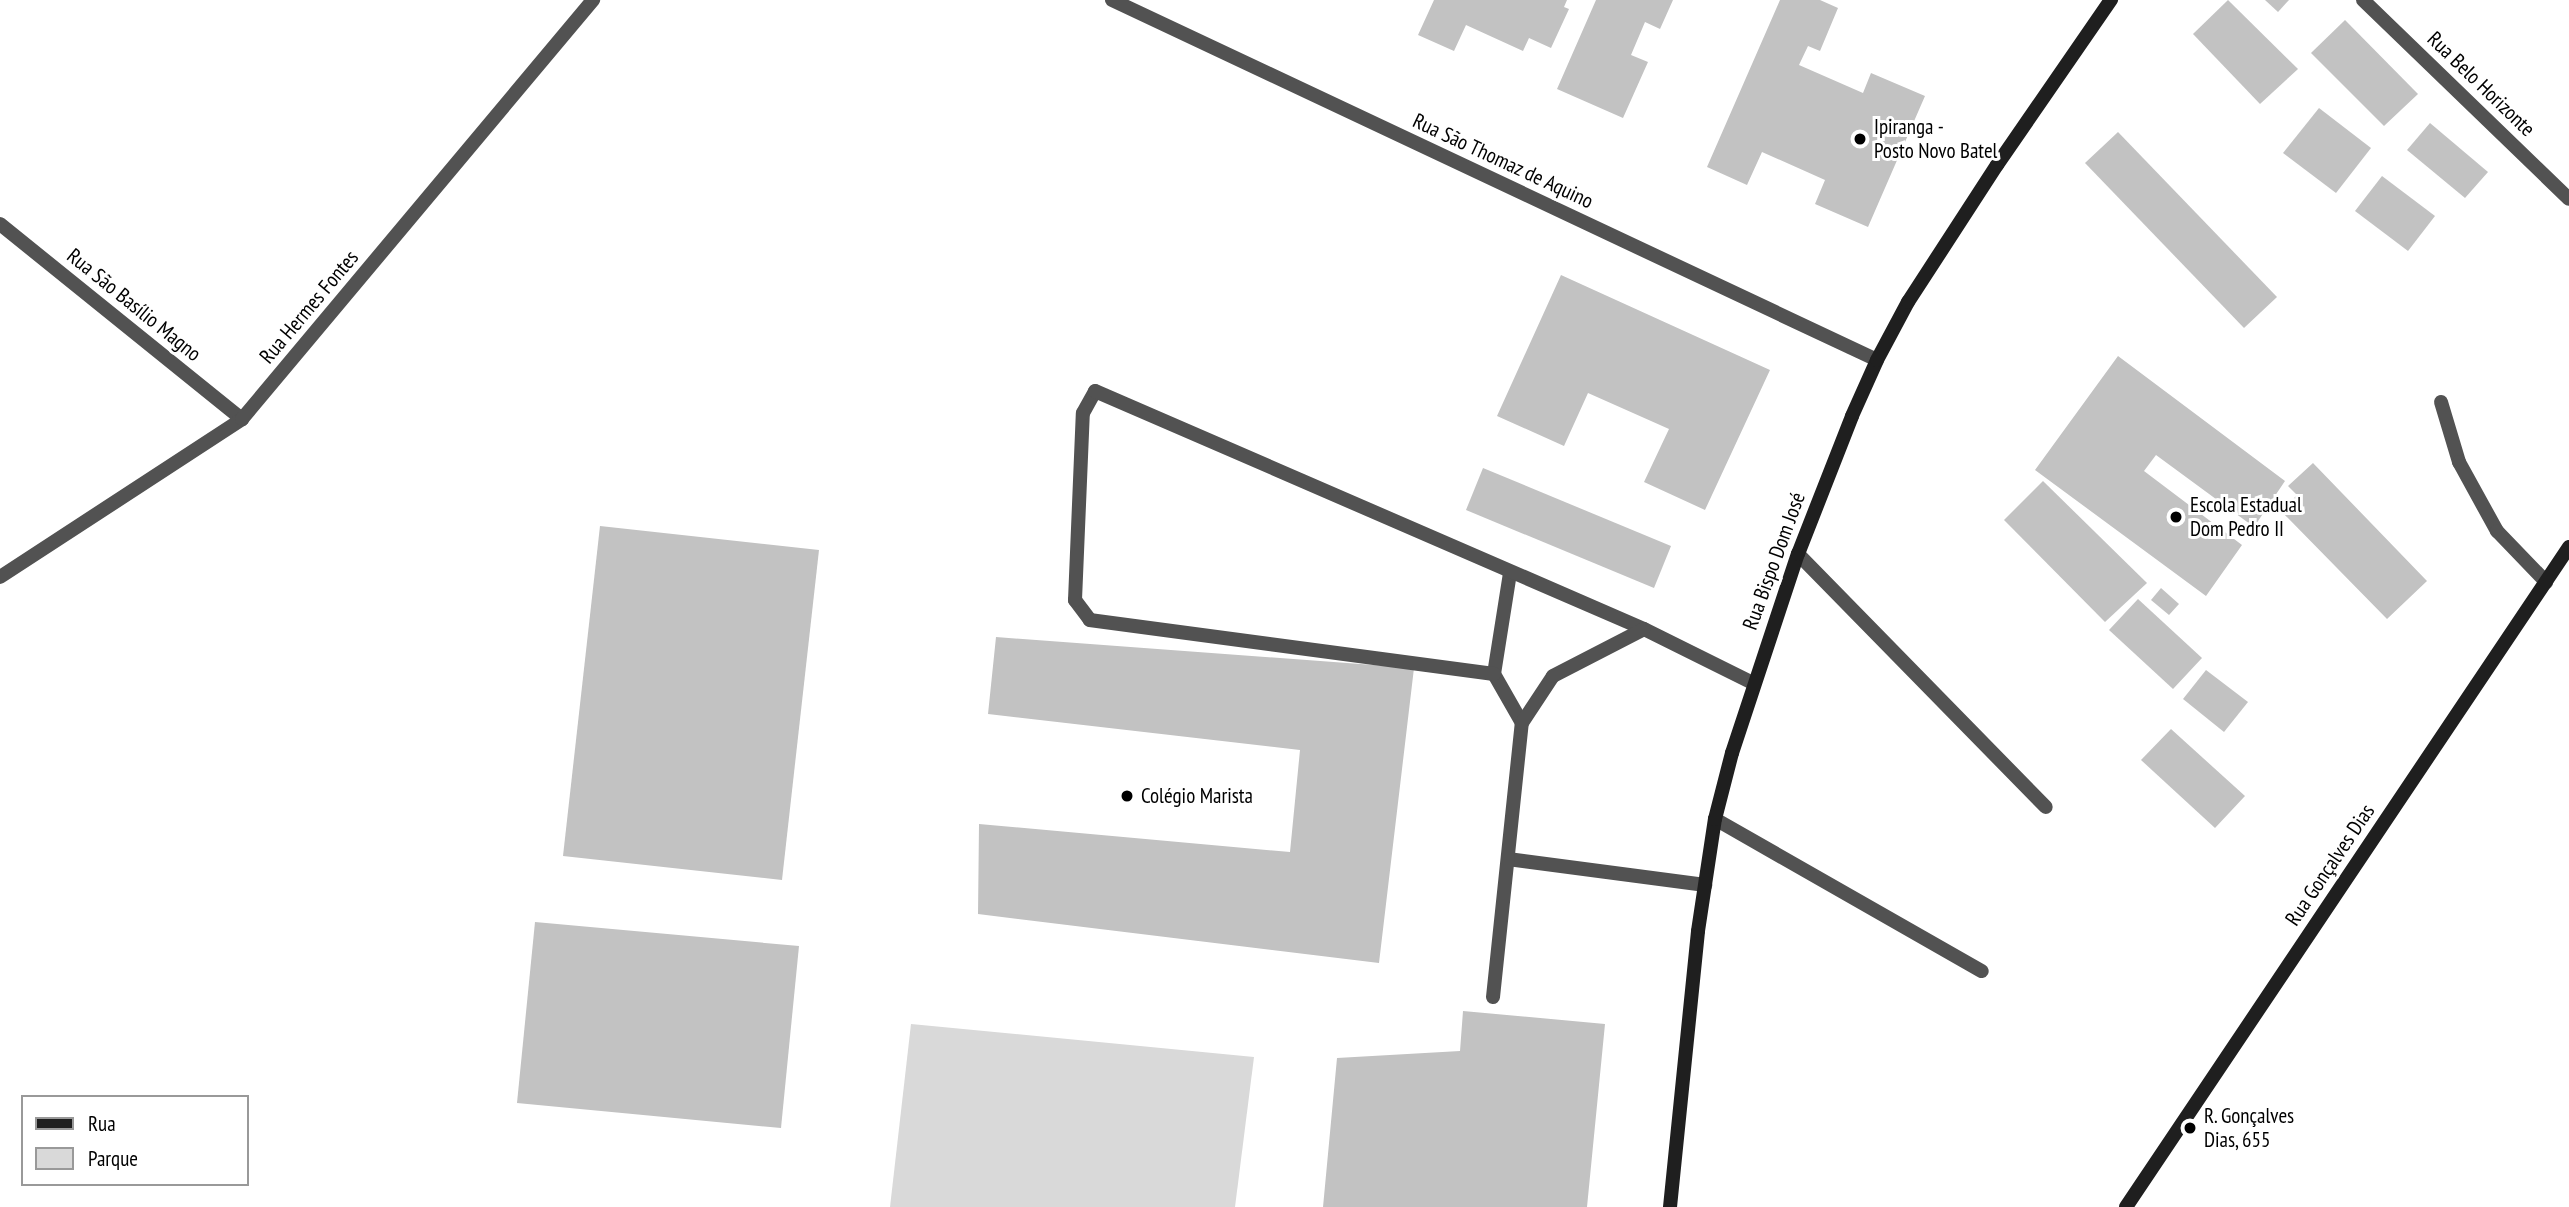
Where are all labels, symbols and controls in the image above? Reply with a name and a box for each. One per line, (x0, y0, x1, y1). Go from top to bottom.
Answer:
street label: Rua Belo Horizonte (2422, 26, 2540, 142)
street label: Rua São Thomaz de Aquino (1408, 108, 1598, 214)
place label: Ipiranga - Posto Novo Batel (1874, 114, 1997, 164)
marker: Ipiranga - Posto Novo Batel (1852, 131, 1868, 147)
street label: Rua São Basílio Magno (62, 243, 206, 367)
street label: Rua Hermes Fontes (254, 245, 364, 369)
street label: Rua Bispo Dom José (1737, 489, 1811, 633)
place label: Escola Estadual Dom Pedro II (2190, 492, 2302, 542)
marker: Escola Estadual Dom Pedro II (2168, 509, 2184, 525)
place label: Colégio Marista (1141, 783, 1253, 809)
marker: Colégio Marista (1119, 788, 1135, 804)
street label: Rua Gonçalves Dias (2280, 800, 2380, 930)
legend (21, 1095, 248, 1186)
place label: R. Gonçalves Dias, 655 (2204, 1103, 2296, 1153)
text: Rua (88, 1110, 116, 1137)
marker: R. Gonçalves Dias, 655 (2182, 1120, 2198, 1136)
text: Parque (88, 1145, 138, 1172)

